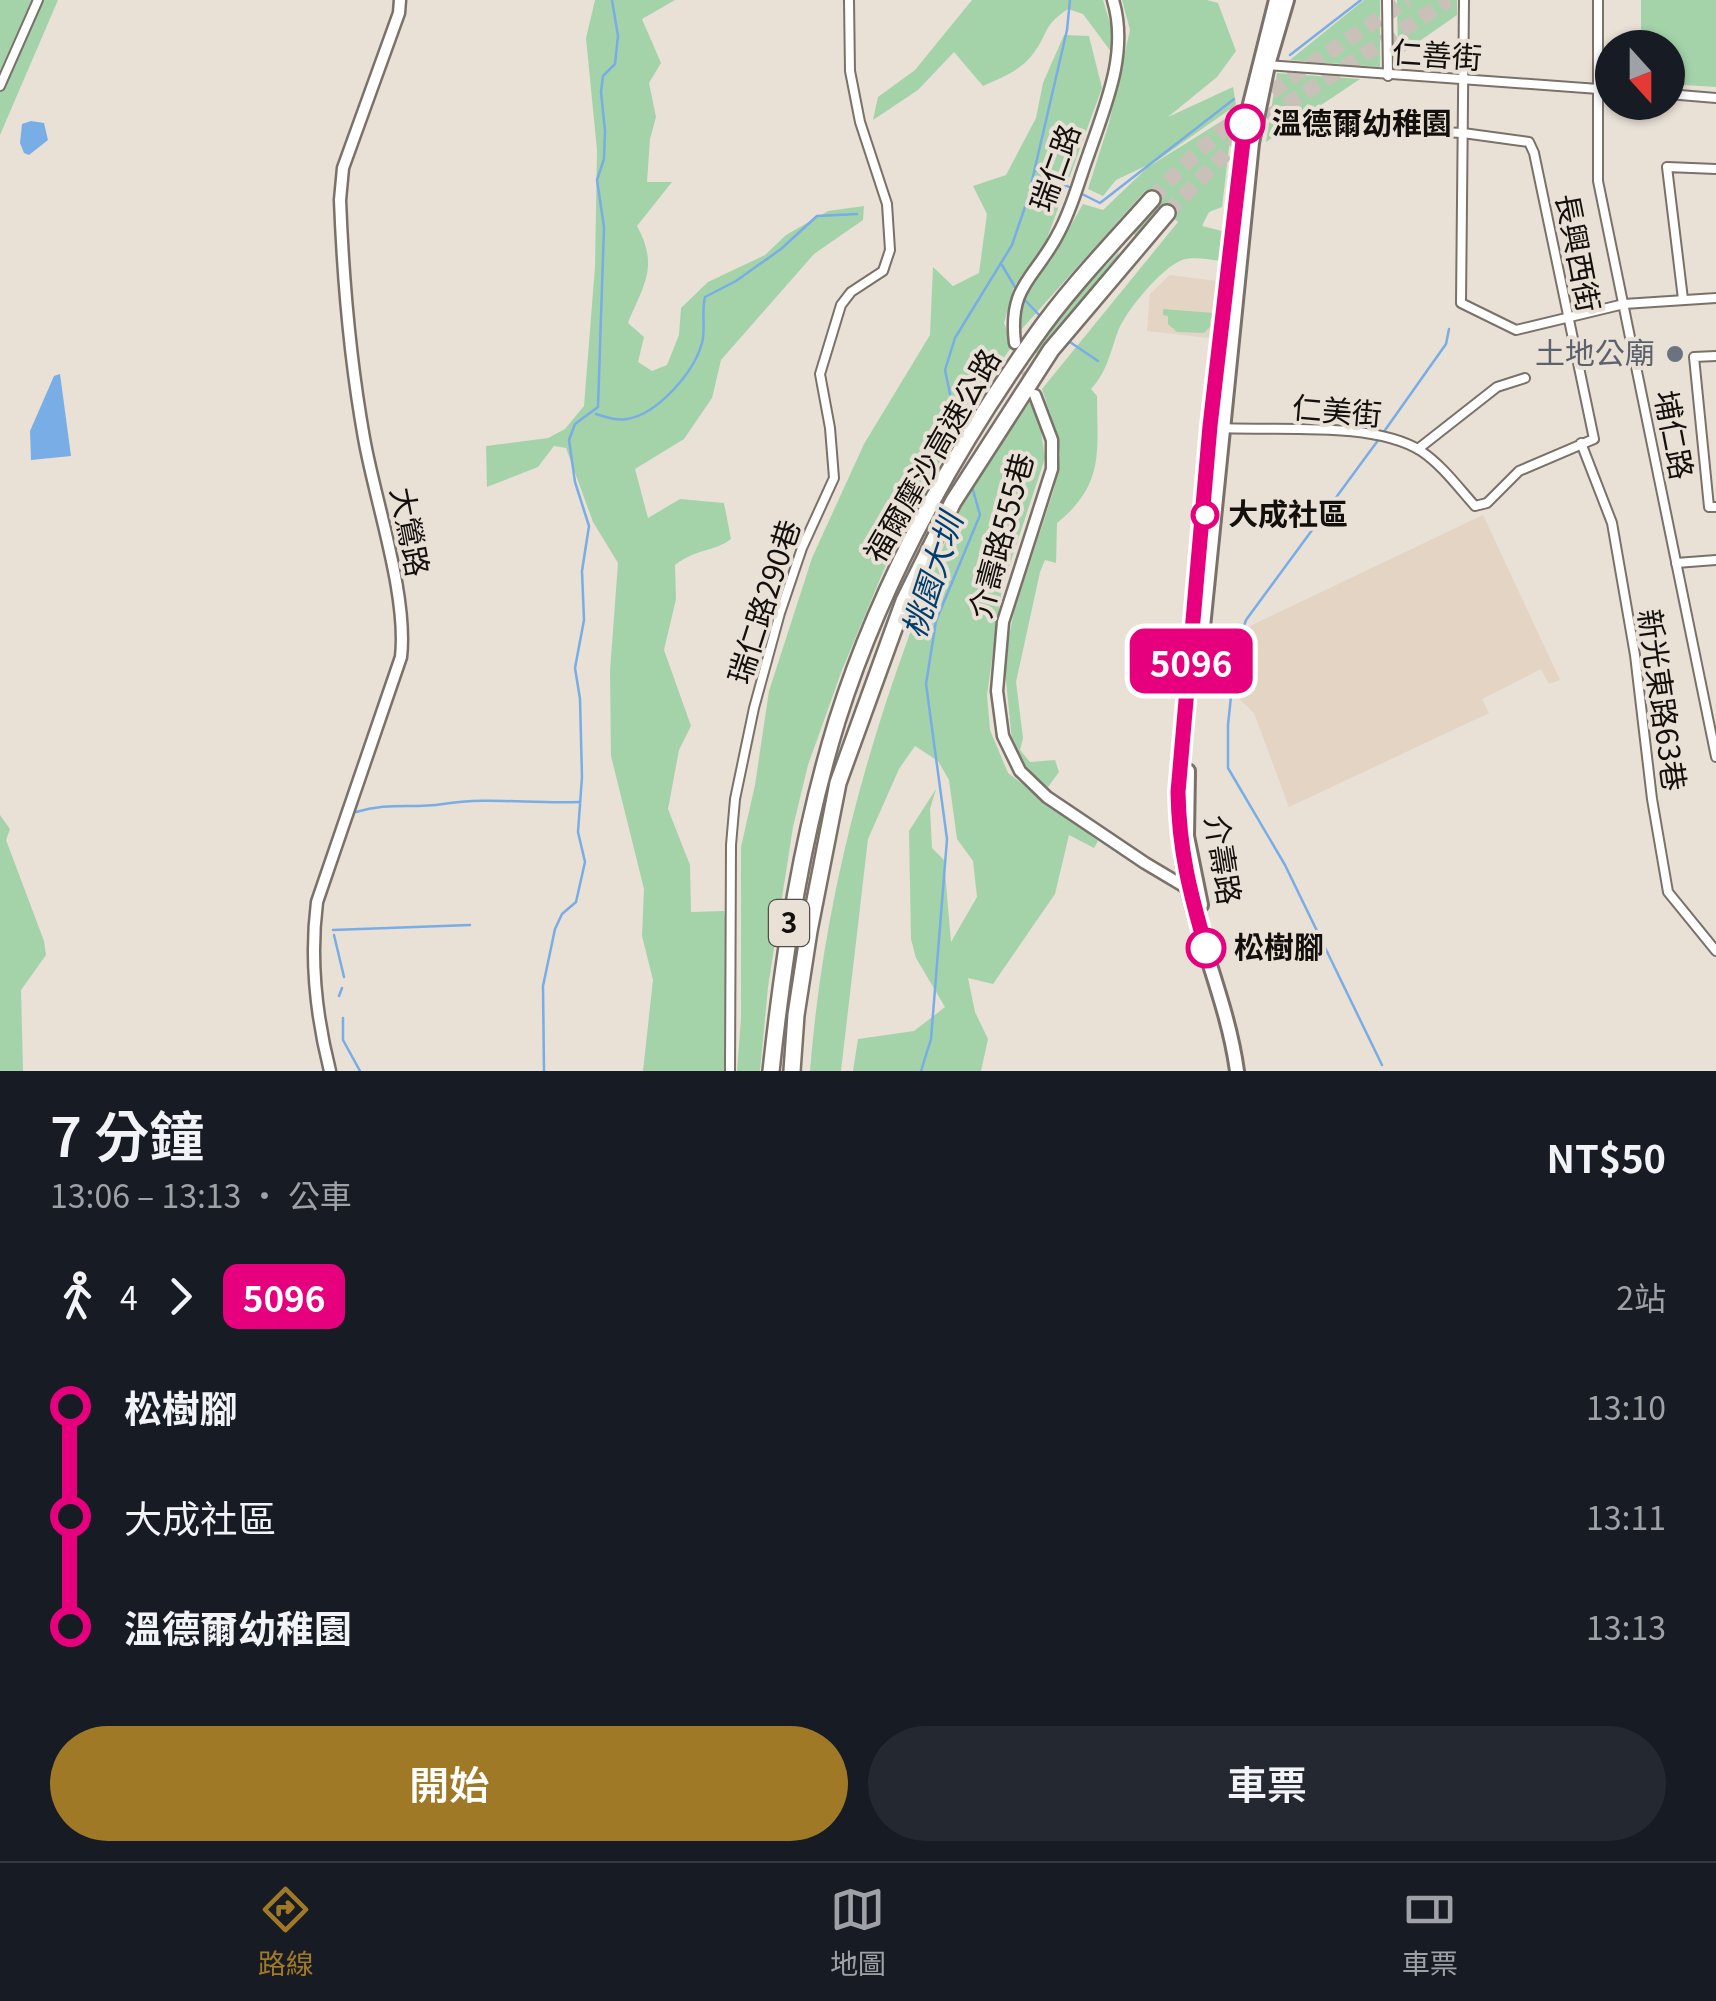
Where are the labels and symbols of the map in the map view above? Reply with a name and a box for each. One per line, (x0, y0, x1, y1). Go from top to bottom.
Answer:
street label: 仁善街 (1391, 28, 1484, 78)
north arrow (1595, 30, 1685, 120)
place label: 溫德爾幼稚園 (1272, 99, 1452, 143)
marker: 溫德爾幼稚園 (1226, 105, 1264, 143)
street label: 瑞仁路 (1017, 117, 1089, 217)
street label: 長興西街 (1547, 189, 1613, 316)
place label: 土地公廟 (1535, 329, 1655, 373)
street label: 福爾摩沙高速公路 (851, 340, 1009, 569)
marker: 土地公廟 (1664, 343, 1686, 365)
street label: 仁美街 (1291, 383, 1384, 435)
street label: 埔仁路 (1646, 386, 1706, 483)
street label: 介壽路555巷 (956, 447, 1042, 623)
street label: 大鶯路 (382, 483, 442, 580)
place label: 大成社區 (1228, 490, 1348, 534)
marker: 大成社區 (1192, 502, 1218, 528)
water label: 桃園大圳 (888, 503, 973, 643)
street label: 瑞仁路290巷 (715, 513, 809, 689)
street label: 新光東路63巷 (1629, 606, 1699, 793)
line badge: 5096 (1121, 628, 1261, 694)
street label: 介壽路 (1196, 812, 1254, 907)
road number: 3 (769, 900, 809, 946)
place label: 松樹腳 (1234, 923, 1324, 967)
marker: 松樹腳 (1187, 929, 1225, 967)

